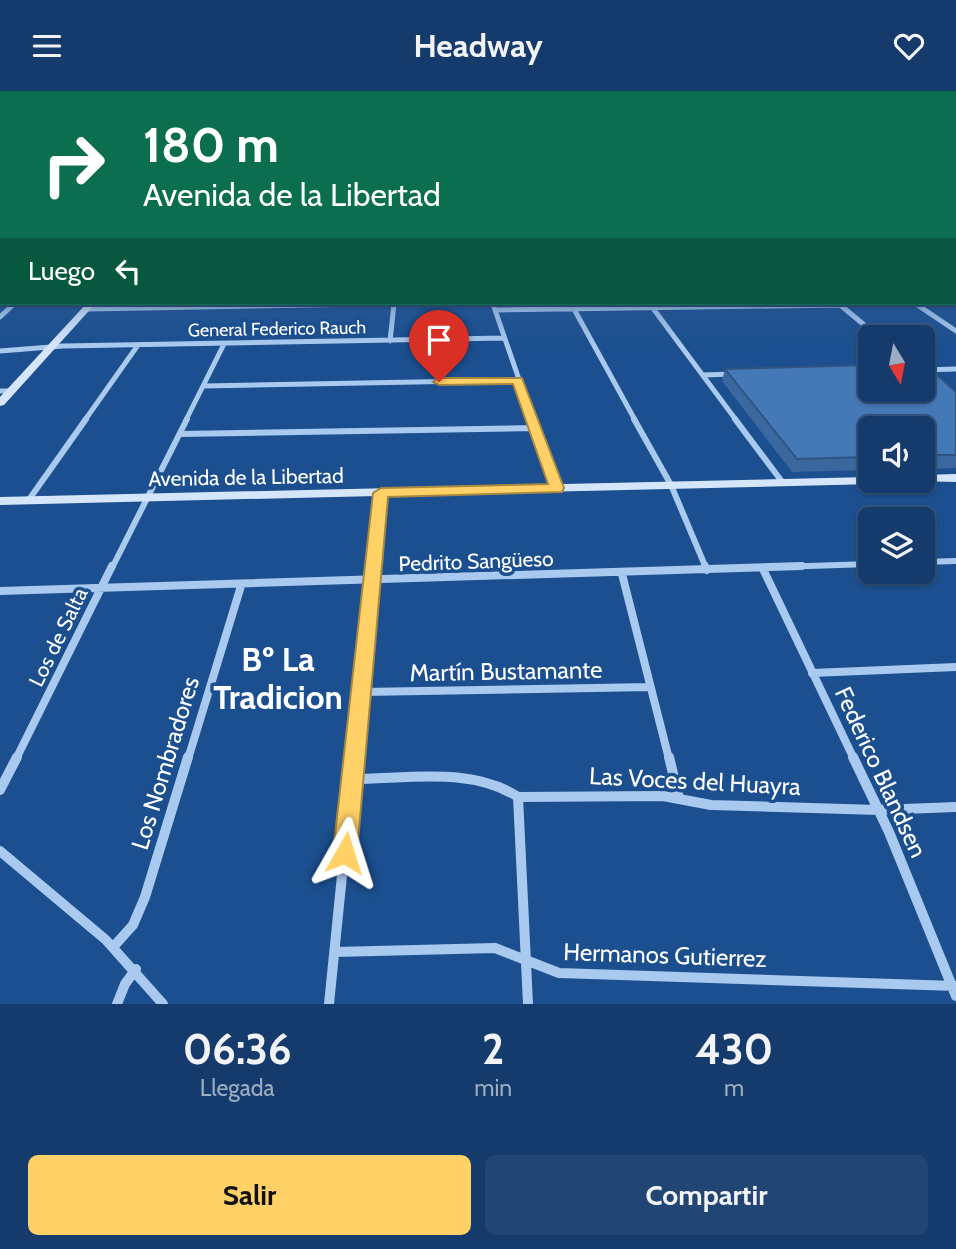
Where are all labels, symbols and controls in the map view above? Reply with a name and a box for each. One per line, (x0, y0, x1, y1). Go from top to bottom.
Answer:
text: Headway (413, 26, 543, 65)
icon: menu (28, 27, 66, 65)
icon: heart (890, 27, 928, 65)
text: 180 m (143, 115, 279, 174)
icon: right (28, 119, 119, 210)
text: Avenida de la Libertad (143, 175, 441, 214)
icon: left (109, 252, 147, 290)
text: Luego (28, 255, 95, 287)
pin (409, 310, 469, 382)
street label: General Federico Rauch (188, 316, 366, 342)
icon: arrive (420, 321, 458, 359)
north arrow (858, 325, 934, 403)
map controls (858, 325, 935, 584)
button: sound (858, 416, 935, 493)
street label: Avenida de la Libertad (148, 463, 344, 491)
button: layers (858, 507, 935, 584)
street label: Pedrito Sangüeso (398, 546, 554, 576)
street label: Los de Salta (23, 584, 93, 690)
district label: Bº La Tradicion (213, 639, 343, 717)
street label: Martín Bustamante (409, 655, 603, 687)
street label: Los Nombradores (125, 673, 205, 853)
street label: Federico Blandsen (829, 682, 933, 862)
street label: Las Voces del Huayra (589, 761, 802, 801)
position arrow (308, 816, 382, 890)
street label: Hermanos Gutierrez (563, 937, 767, 973)
text: 06:36 (183, 1023, 292, 1075)
text: 2 (482, 1023, 504, 1075)
text: 430 (695, 1023, 773, 1075)
text: Llegada (200, 1074, 275, 1102)
text: min (474, 1074, 512, 1102)
text: m (724, 1074, 744, 1102)
button: Salir (28, 1155, 471, 1235)
button: Compartir (485, 1155, 928, 1235)

